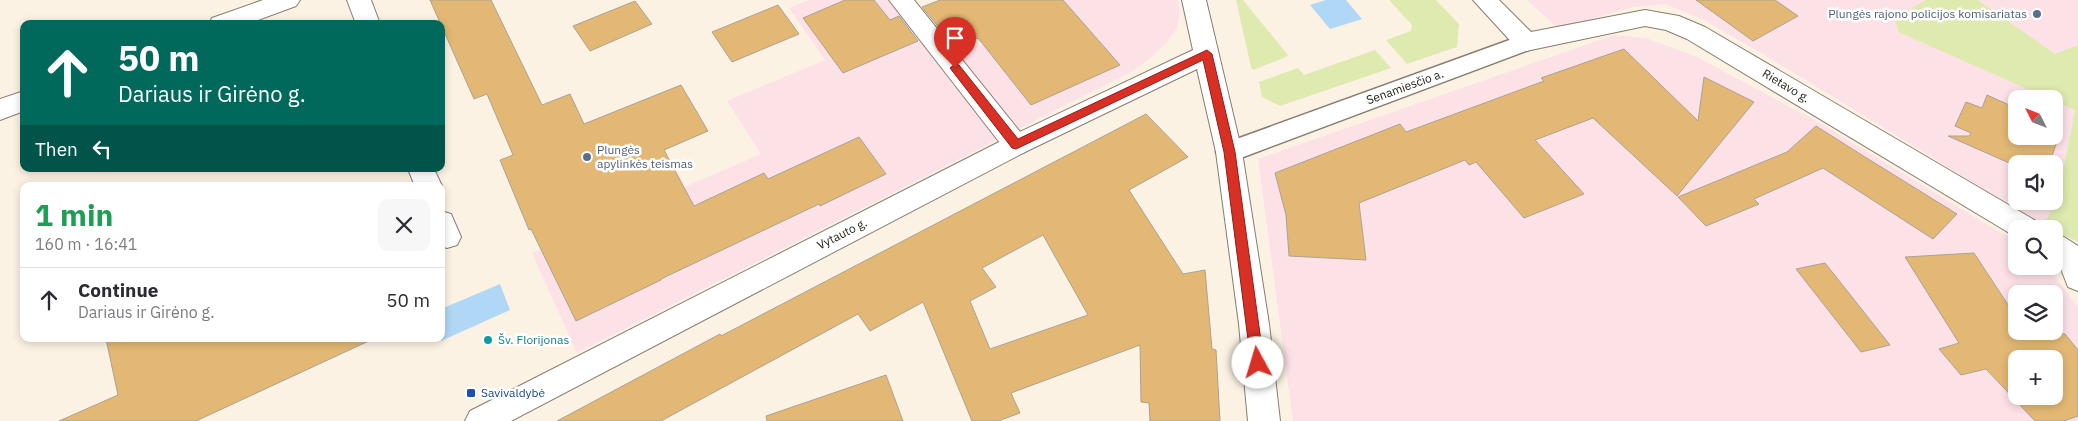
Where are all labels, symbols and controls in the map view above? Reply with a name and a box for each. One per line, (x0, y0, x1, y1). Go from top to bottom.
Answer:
place label: Plungės rajono policijos komisariatas (1828, 6, 2027, 21)
marker: Plungės rajono policijos komisariatas (2031, 8, 2043, 20)
pin (934, 17, 976, 68)
icon: arrive (941, 24, 969, 52)
text: 50 m (118, 35, 200, 81)
icon: ahead (35, 40, 100, 105)
street label: Senamiesčio a. (1364, 66, 1445, 107)
street label: Rietavo g. (1760, 66, 1813, 106)
text: Dariaus ir Girėno g. (118, 79, 306, 108)
north arrow (2008, 90, 2062, 145)
map controls (2008, 90, 2063, 405)
icon: left (88, 135, 116, 163)
text: Then (35, 137, 78, 161)
place label: Plungės apylinkės teismas (597, 142, 693, 171)
marker: Plungės apylinkės teismas (581, 151, 593, 163)
button: sound (2008, 155, 2063, 210)
text: 1 min (35, 195, 113, 234)
button: close (378, 199, 430, 251)
street label: Vytauto g. (814, 215, 869, 253)
button: search (2008, 220, 2063, 275)
text: 160 m · 16:41 (35, 234, 137, 254)
text: Continue (78, 278, 158, 302)
button: layers (2008, 285, 2063, 340)
icon: ahead (35, 286, 63, 314)
text: 50 m (386, 288, 430, 312)
text: Dariaus ir Girėno g. (78, 302, 215, 322)
place label: Šv. Florijonas (498, 332, 569, 347)
marker: Šv. Florijonas (482, 334, 494, 346)
position arrow (1231, 336, 1283, 388)
button: + (2008, 350, 2063, 405)
place label: Savivaldybė (481, 385, 546, 400)
marker: Savivaldybė (465, 387, 477, 399)

